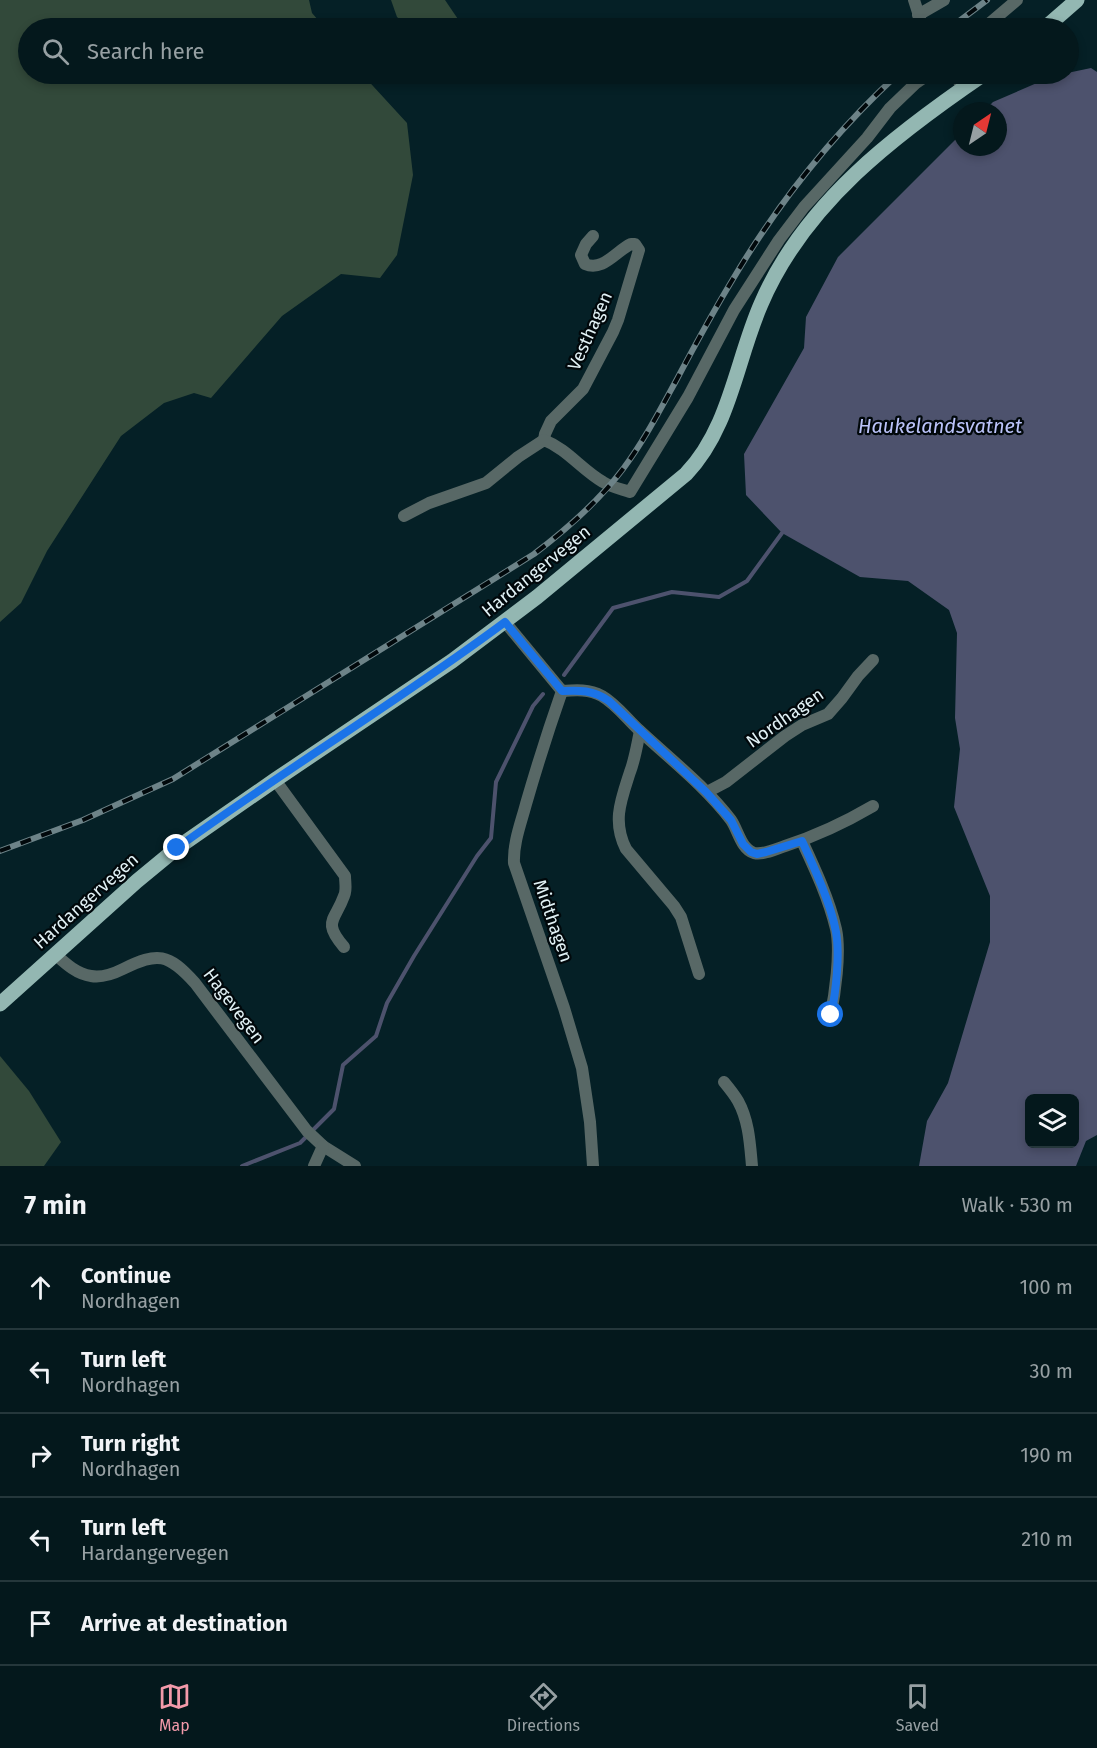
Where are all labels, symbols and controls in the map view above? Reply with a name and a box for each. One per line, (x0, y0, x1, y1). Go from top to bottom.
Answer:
search box (18, 18, 1079, 84)
icon: search (39, 35, 72, 68)
text: Search here (87, 38, 205, 65)
north arrow (953, 102, 1007, 156)
street label: Vesthagen (563, 288, 617, 374)
water label: Haukelandsvatnet (858, 414, 1023, 438)
street label: Hardangervegen (477, 520, 595, 622)
street label: Nordhagen (742, 683, 828, 753)
route end (163, 834, 189, 860)
street label: Hardangervegen (29, 848, 143, 954)
street label: Midthagen (529, 877, 577, 965)
street label: Hagevegen (199, 964, 269, 1048)
route start (817, 1001, 843, 1027)
map controls (1025, 1094, 1079, 1148)
button: layers (1025, 1094, 1079, 1148)
text: 7 min (24, 1190, 87, 1221)
text: Walk · 530 m (961, 1193, 1073, 1217)
text: Continue (81, 1262, 171, 1289)
icon: ahead (24, 1271, 57, 1304)
text: 100 m (1020, 1275, 1073, 1299)
text: Nordhagen (81, 1289, 181, 1313)
text: Turn left (81, 1346, 166, 1373)
icon: left (24, 1355, 57, 1388)
text: 30 m (1029, 1359, 1073, 1383)
text: Nordhagen (81, 1373, 181, 1397)
text: Turn right (81, 1430, 180, 1457)
icon: right (24, 1439, 57, 1472)
text: 190 m (1020, 1443, 1073, 1467)
text: Nordhagen (81, 1457, 181, 1481)
text: Turn left (81, 1514, 166, 1541)
icon: left (24, 1523, 57, 1556)
text: 210 m (1021, 1527, 1073, 1551)
text: Hardangervegen (81, 1541, 229, 1565)
icon: arrive (24, 1607, 57, 1640)
text: Arrive at destination (81, 1610, 288, 1637)
tab: Map (158, 1680, 191, 1735)
tab: Directions (507, 1680, 580, 1735)
tab: Saved (896, 1680, 939, 1735)

